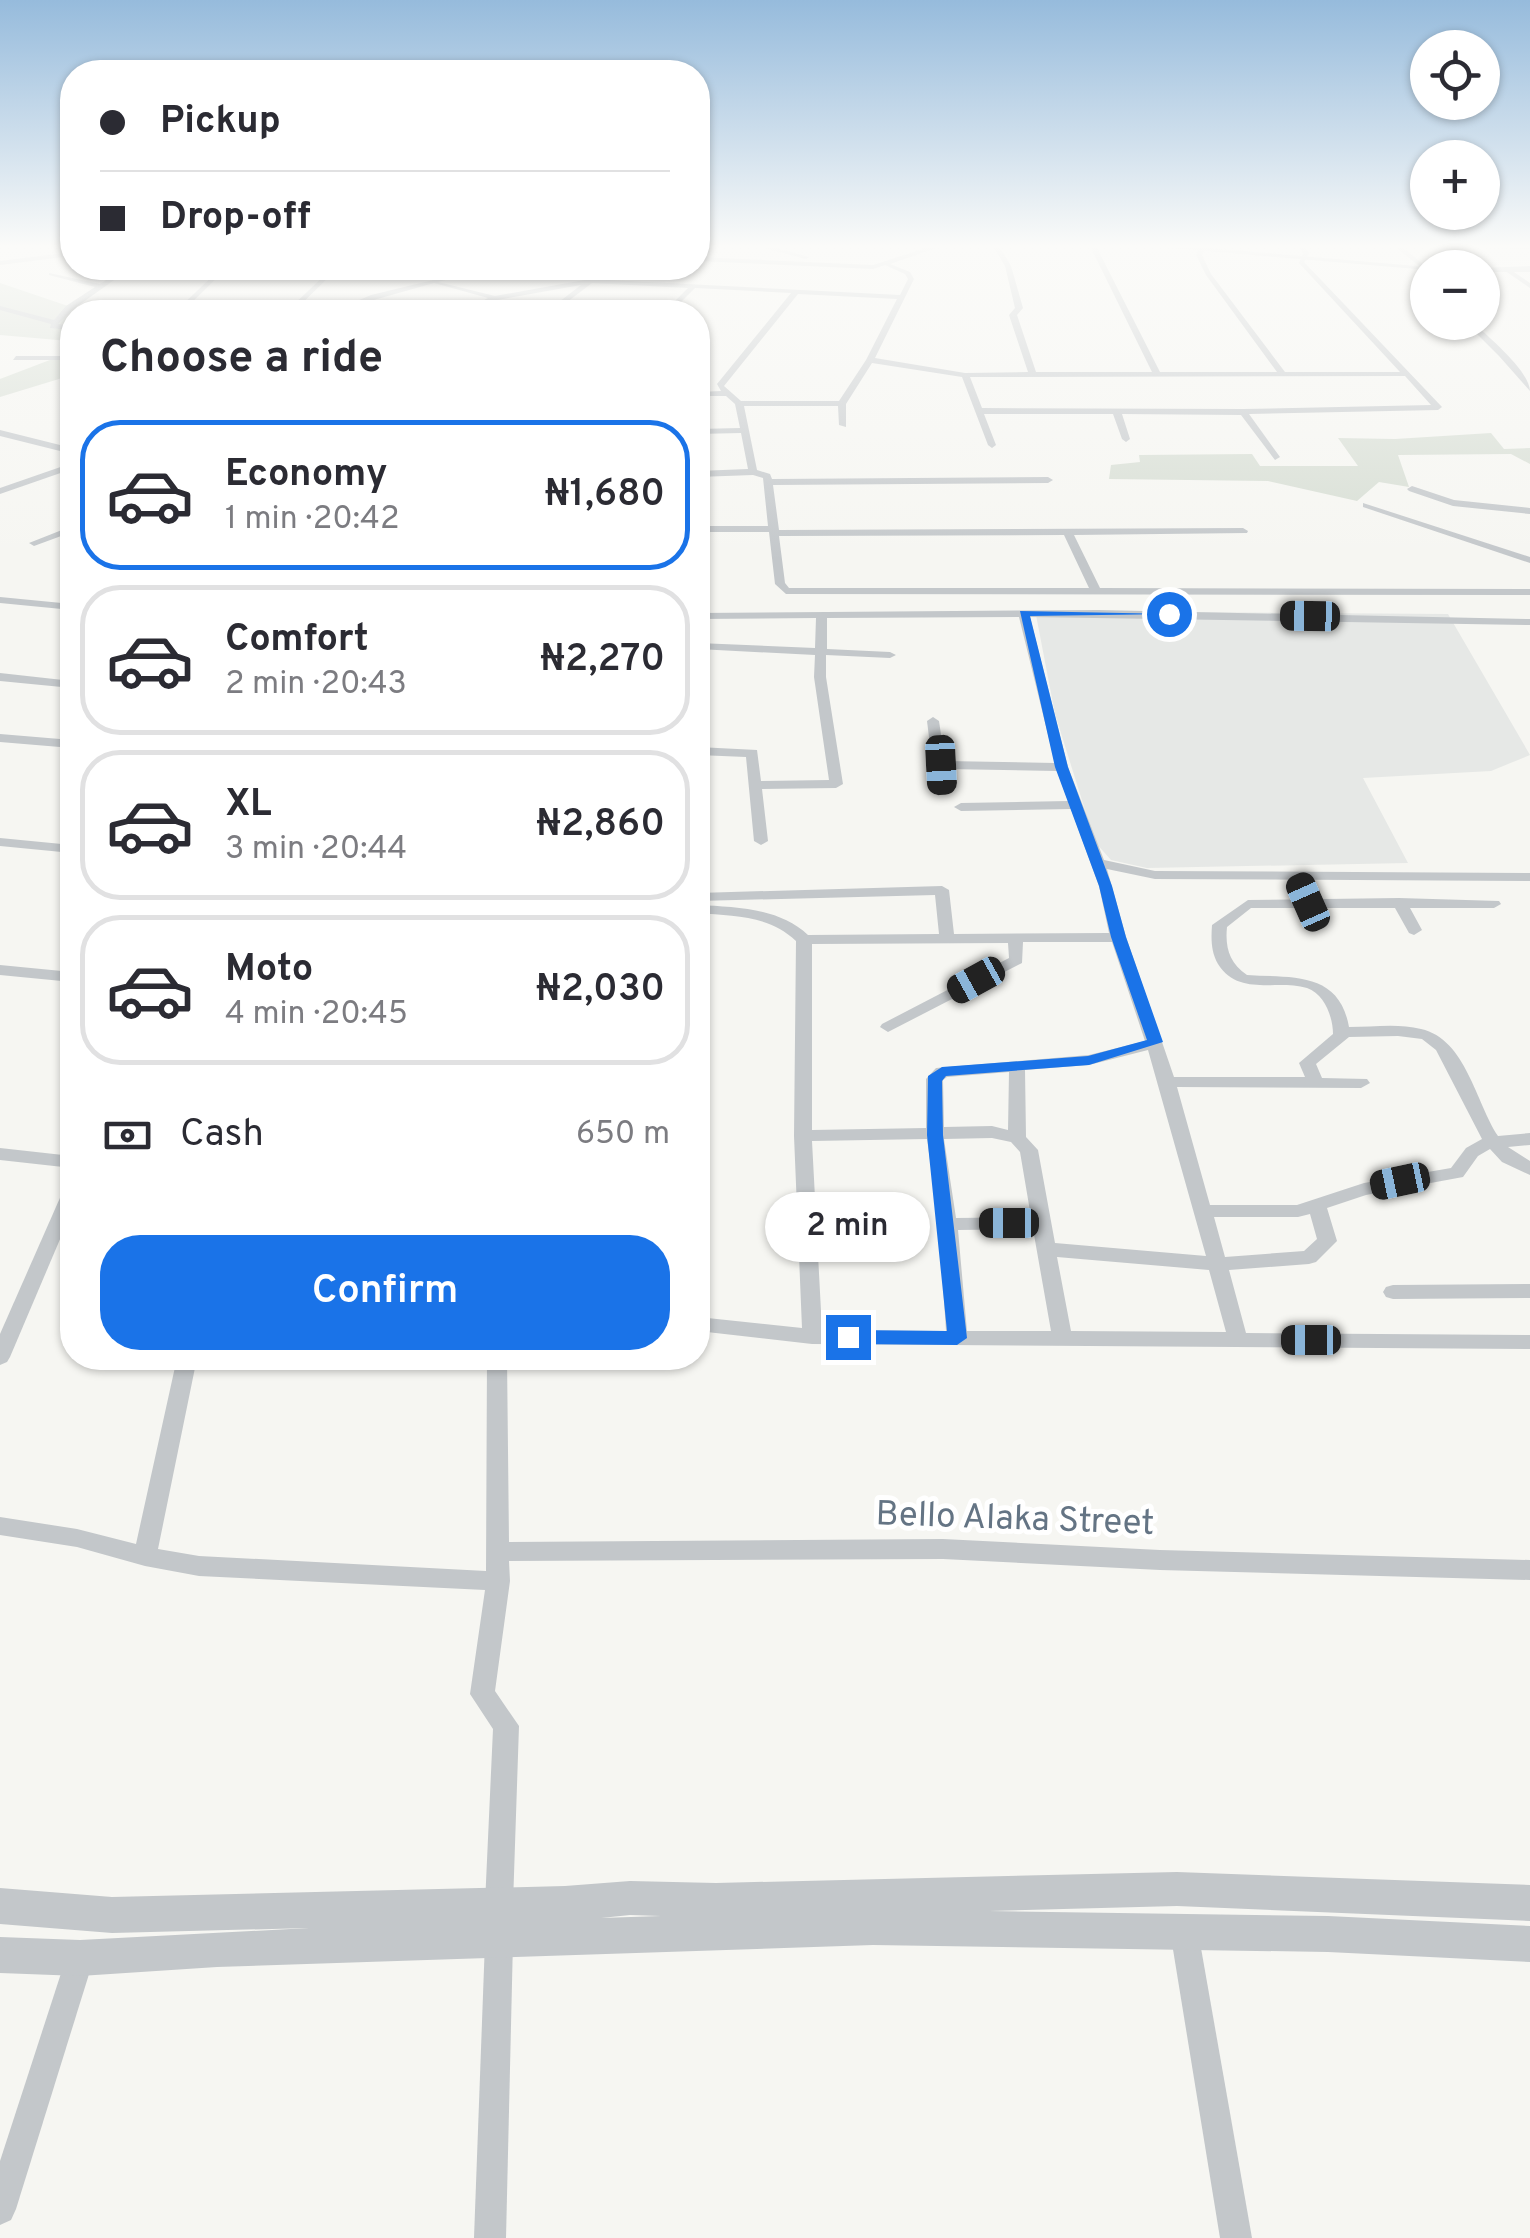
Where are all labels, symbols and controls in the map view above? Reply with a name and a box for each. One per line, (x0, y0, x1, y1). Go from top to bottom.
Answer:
map controls (1410, 30, 1500, 340)
button: locate (1410, 30, 1500, 120)
text: Pickup (160, 98, 281, 147)
button: + (1410, 140, 1500, 230)
text: Drop-off (160, 194, 311, 243)
button: − (1410, 250, 1500, 340)
text: Choose a ride (100, 331, 383, 388)
icon: car (105, 450, 195, 540)
text: Economy (225, 451, 387, 500)
text: ₦1,680 (545, 471, 665, 520)
text: 1 min · 20:42 (225, 500, 400, 540)
route start (1147, 592, 1192, 637)
car (1280, 600, 1340, 632)
icon: car (105, 615, 195, 705)
text: Comfort (225, 616, 369, 665)
text: ₦2,270 (540, 636, 665, 685)
text: 2 min · 20:43 (225, 665, 407, 705)
car (924, 734, 958, 796)
icon: car (105, 780, 195, 870)
text: XL (225, 781, 272, 830)
text: ₦2,860 (536, 801, 665, 850)
text: 3 min · 20:44 (225, 830, 407, 870)
car (1282, 868, 1334, 936)
icon: car (105, 945, 195, 1035)
text: Moto (225, 946, 313, 995)
car (942, 952, 1010, 1008)
text: ₦2,030 (536, 966, 665, 1015)
text: 4 min · 20:45 (225, 995, 408, 1035)
icon: cash (100, 1108, 155, 1163)
text: Cash (180, 1111, 264, 1160)
text: 650 m (576, 1115, 670, 1155)
car (1368, 1160, 1432, 1202)
callout: 2 min (766, 1192, 930, 1262)
text: 2 min (806, 1207, 889, 1247)
car (979, 1208, 1039, 1238)
button: Confirm (100, 1235, 670, 1350)
route end (826, 1315, 871, 1360)
car (1281, 1325, 1341, 1355)
street label: Bello Alaka Street (875, 1493, 1155, 1547)

